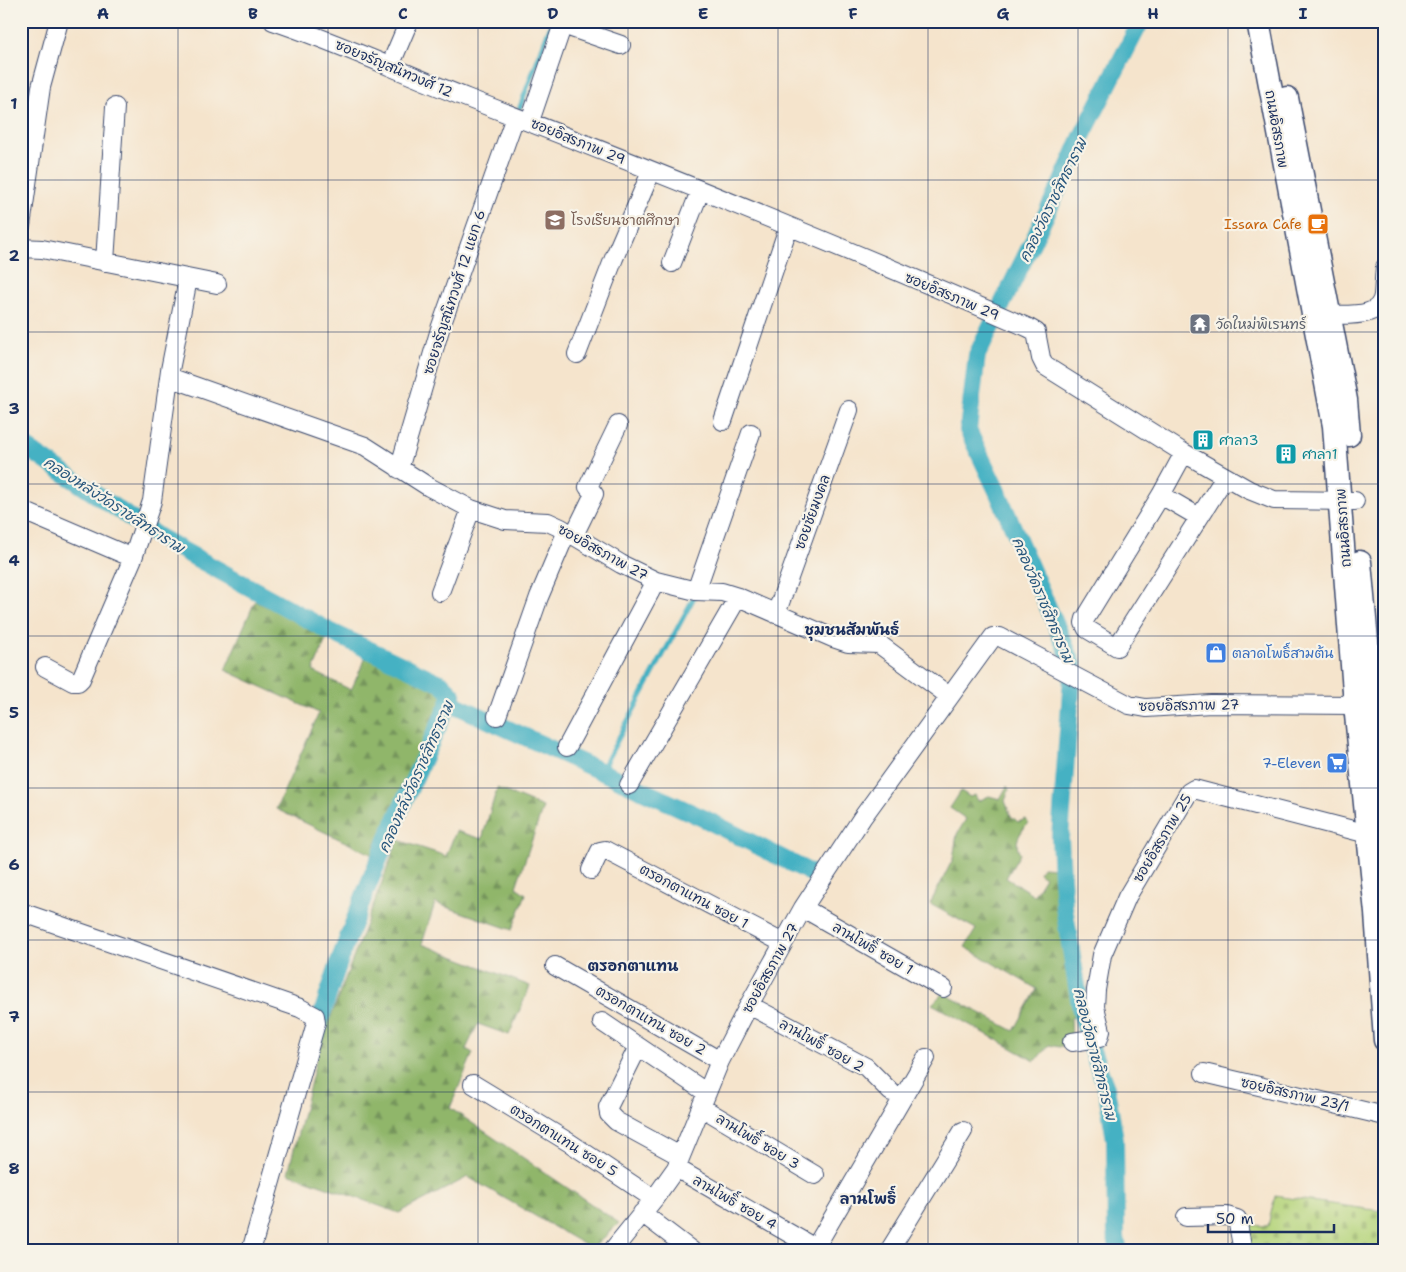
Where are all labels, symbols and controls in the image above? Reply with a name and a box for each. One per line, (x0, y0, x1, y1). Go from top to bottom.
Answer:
text: A (97, 3, 109, 24)
text: B (248, 3, 258, 24)
text: C (398, 3, 408, 24)
text: D (547, 3, 559, 24)
text: E (698, 3, 708, 24)
text: F (848, 3, 858, 24)
text: G (997, 3, 1010, 24)
text: H (1147, 3, 1159, 24)
text: I (1299, 3, 1308, 24)
street label: ซอยจรัญสนิทวงศ์ 12 (333, 35, 455, 101)
street label: ถนนอิสรภาพ (1261, 89, 1293, 169)
text: 1 (10, 93, 18, 114)
street label: ซอยอิสรภาพ 29 (528, 114, 628, 168)
water label: คลองวัดราชสิทธาราม (1014, 134, 1092, 265)
street label: ซอยจรัญสนิทวงศ์ 12 แยก 6 (419, 207, 489, 377)
school or university icon: โรงเรียนชาตศึกษา (543, 208, 567, 232)
place label: โรงเรียนชาตศึกษา (571, 211, 680, 229)
cafe icon: Issara Cafe (1306, 212, 1330, 236)
place label: Issara Cafe (1224, 215, 1302, 233)
text: 2 (8, 245, 20, 266)
street label: ซอยอิสรภาพ 29 (902, 268, 1002, 324)
temple icon: วัดใหม่พิเรนทร์ (1188, 312, 1212, 336)
place label: วัดใหม่พิเรนทร์ (1216, 315, 1307, 333)
text: 3 (8, 398, 20, 419)
building icon: ศาลา3 (1191, 428, 1215, 452)
place label: ศาลา3 (1219, 431, 1258, 449)
building icon: ศาลา1 (1274, 442, 1298, 466)
place label: ศาลา1 (1302, 445, 1338, 463)
water label: คลองหลังวัดราชสิทธาราม (40, 452, 189, 558)
street label: ซอยชัยมงคล (790, 472, 834, 552)
street label: ถนนอิสรภาพ (1331, 488, 1355, 568)
street label: ซอยอิสรภาพ 27 (555, 520, 651, 584)
water label: คลองวัดราชสิทธาราม (1007, 534, 1079, 667)
text: 4 (8, 550, 20, 571)
district label: ชุมชนสัมพันธ์ (805, 620, 899, 641)
shop icon: ตลาดโพธิ์สามต้น (1204, 641, 1228, 665)
place label: ตลาดโพธิ์สามต้น (1232, 642, 1334, 662)
street label: ซอยอิสรภาพ 27 (1139, 695, 1239, 715)
water label: คลองหลังวัดราชสิทธาราม (374, 697, 459, 856)
text: 5 (9, 702, 19, 723)
supermarket icon: 7-Eleven (1325, 751, 1349, 775)
place label: 7-Eleven (1262, 754, 1321, 772)
street label: ซอยอิสรภาพ 25 (1129, 791, 1195, 885)
text: 6 (8, 854, 20, 875)
street label: ตรอกตาแทน ซอย 1 (637, 860, 751, 932)
street label: ลานโพธิ์ ซอย 1 (829, 916, 918, 978)
street label: ซอยอิสรภาพ 27 (738, 920, 802, 1016)
district label: ตรอกตาแทน (587, 956, 679, 976)
street label: ตรอกตาแทน ซอย 2 (593, 981, 709, 1059)
water label: คลองวัดราชสิทธาราม (1069, 986, 1121, 1123)
text: 7 (8, 1006, 20, 1027)
street label: ลานโพธิ์ ซอย 2 (776, 1012, 869, 1076)
street label: ซอยอิสรภาพ 23/1 (1239, 1073, 1351, 1115)
street label: ตรอกตาแทน ซอย 5 (507, 1100, 621, 1180)
street label: ลานโพธิ์ ซอย 3 (713, 1107, 804, 1173)
text: 8 (8, 1158, 20, 1179)
street label: ลานโพธิ์ ซอย 4 (690, 1169, 782, 1233)
district label: ลานโพธิ์ (840, 1185, 897, 1209)
scale bar (1208, 1202, 1335, 1234)
text: 50 m (1216, 1209, 1254, 1229)

